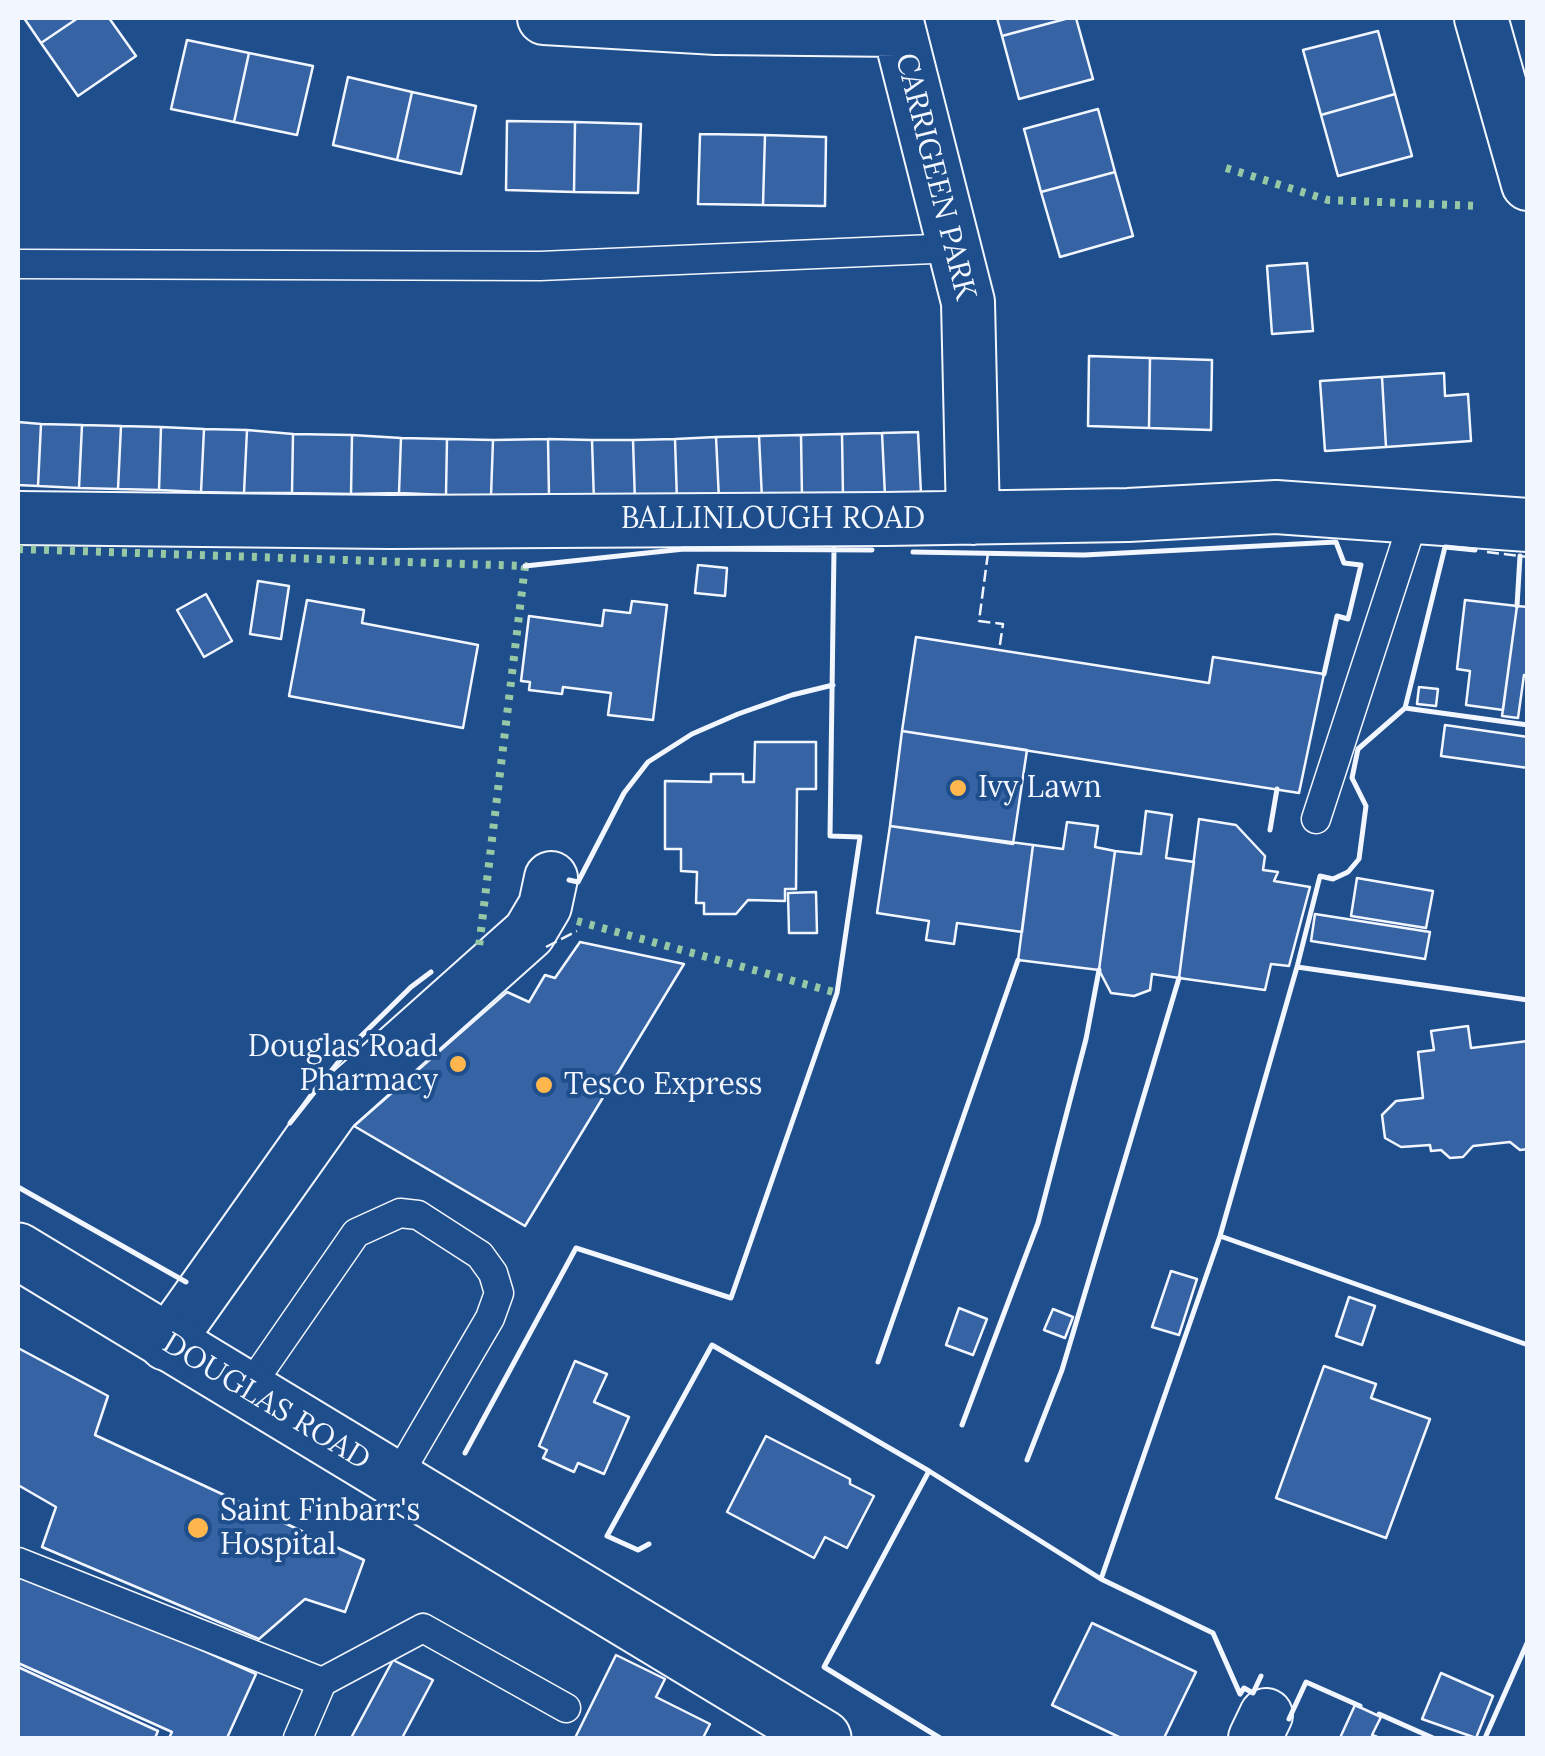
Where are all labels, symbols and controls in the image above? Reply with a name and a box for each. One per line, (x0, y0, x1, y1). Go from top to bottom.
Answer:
street label: CARRIGEEN PARK (887, 50, 983, 304)
street label: BALLINLOUGH ROAD (621, 501, 925, 537)
place label: Ivy Lawn (978, 770, 1102, 806)
marker: Ivy Lawn (947, 777, 969, 799)
place label: Douglas Road Pharmacy (248, 1029, 438, 1100)
marker: Douglas Road Pharmacy (447, 1053, 469, 1075)
place label: Tesco Express (564, 1067, 762, 1103)
marker: Tesco Express (533, 1074, 555, 1096)
street label: DOUGLAS ROAD (156, 1326, 376, 1478)
place label: Saint Finbarr's Hospital (220, 1493, 420, 1564)
marker: Saint Finbarr's Hospital (185, 1515, 211, 1541)

